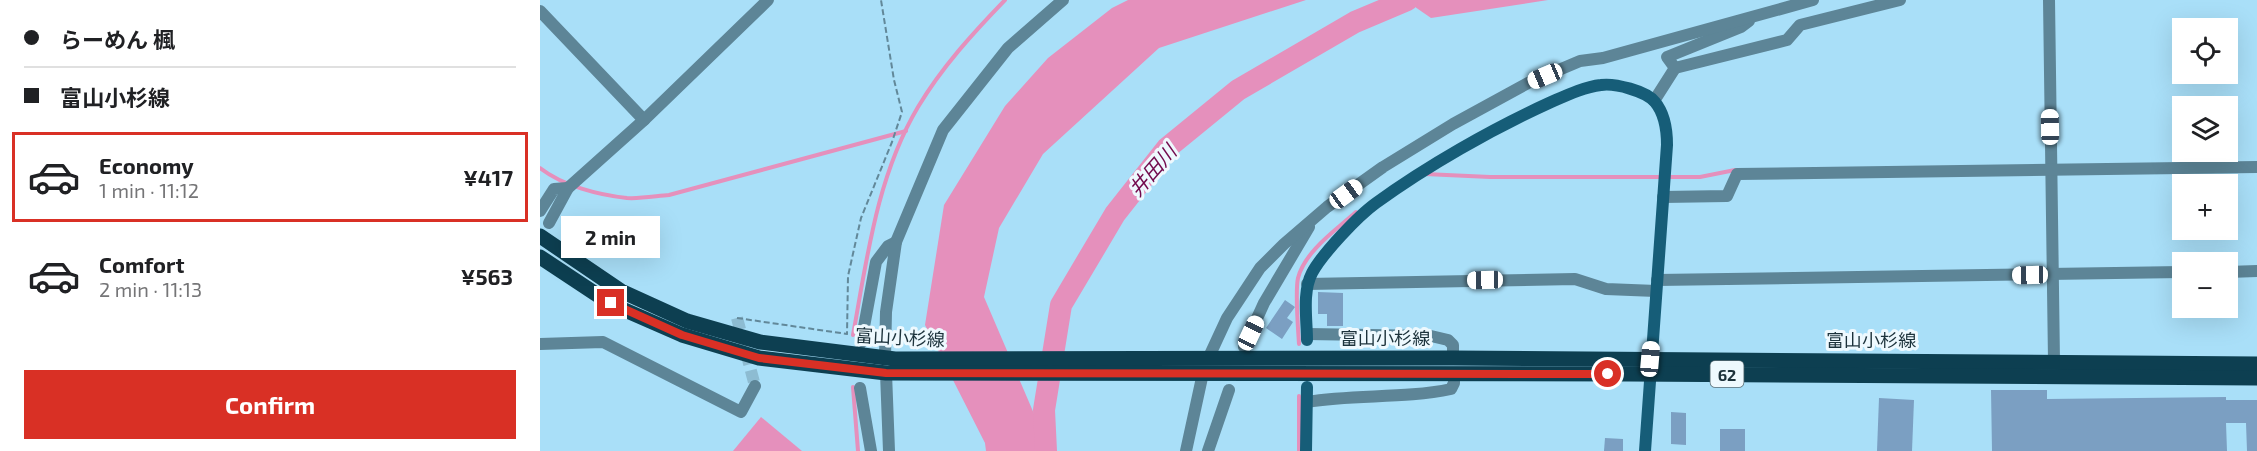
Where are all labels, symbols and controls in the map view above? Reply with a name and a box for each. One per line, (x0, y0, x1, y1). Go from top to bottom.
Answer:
map controls (2172, 18, 2238, 318)
button: locate (2172, 18, 2238, 84)
text: らーめん 楓 (60, 26, 175, 52)
car (1525, 61, 1565, 91)
text: 富山小杉線 (60, 84, 170, 110)
button: layers (2172, 96, 2238, 162)
car (2041, 109, 2059, 145)
water label: 井田川 (1123, 138, 1182, 201)
icon: car (27, 150, 81, 204)
text: Economy (99, 152, 194, 178)
text: ¥417 (463, 164, 513, 190)
button: + (2172, 174, 2238, 240)
car (1326, 176, 1366, 212)
text: 1 min · 11:12 (99, 178, 199, 202)
callout: 2 min (562, 216, 661, 258)
text: 2 min (585, 225, 636, 249)
icon: car (27, 249, 81, 303)
text: Comfort (99, 251, 184, 277)
button: − (2172, 252, 2238, 318)
text: ¥563 (461, 263, 513, 289)
car (2012, 266, 2048, 284)
car (1467, 271, 1503, 289)
text: 2 min · 11:13 (99, 277, 202, 301)
route end (597, 289, 624, 316)
car (1235, 313, 1267, 353)
street label: 富山小杉線 (854, 324, 946, 350)
street label: 富山小杉線 (1340, 327, 1430, 349)
street label: 富山小杉線 (1826, 329, 1916, 351)
car (1639, 340, 1661, 378)
route start (1594, 360, 1621, 387)
road number: 62 (1710, 361, 1744, 387)
button: Confirm (24, 370, 516, 439)

